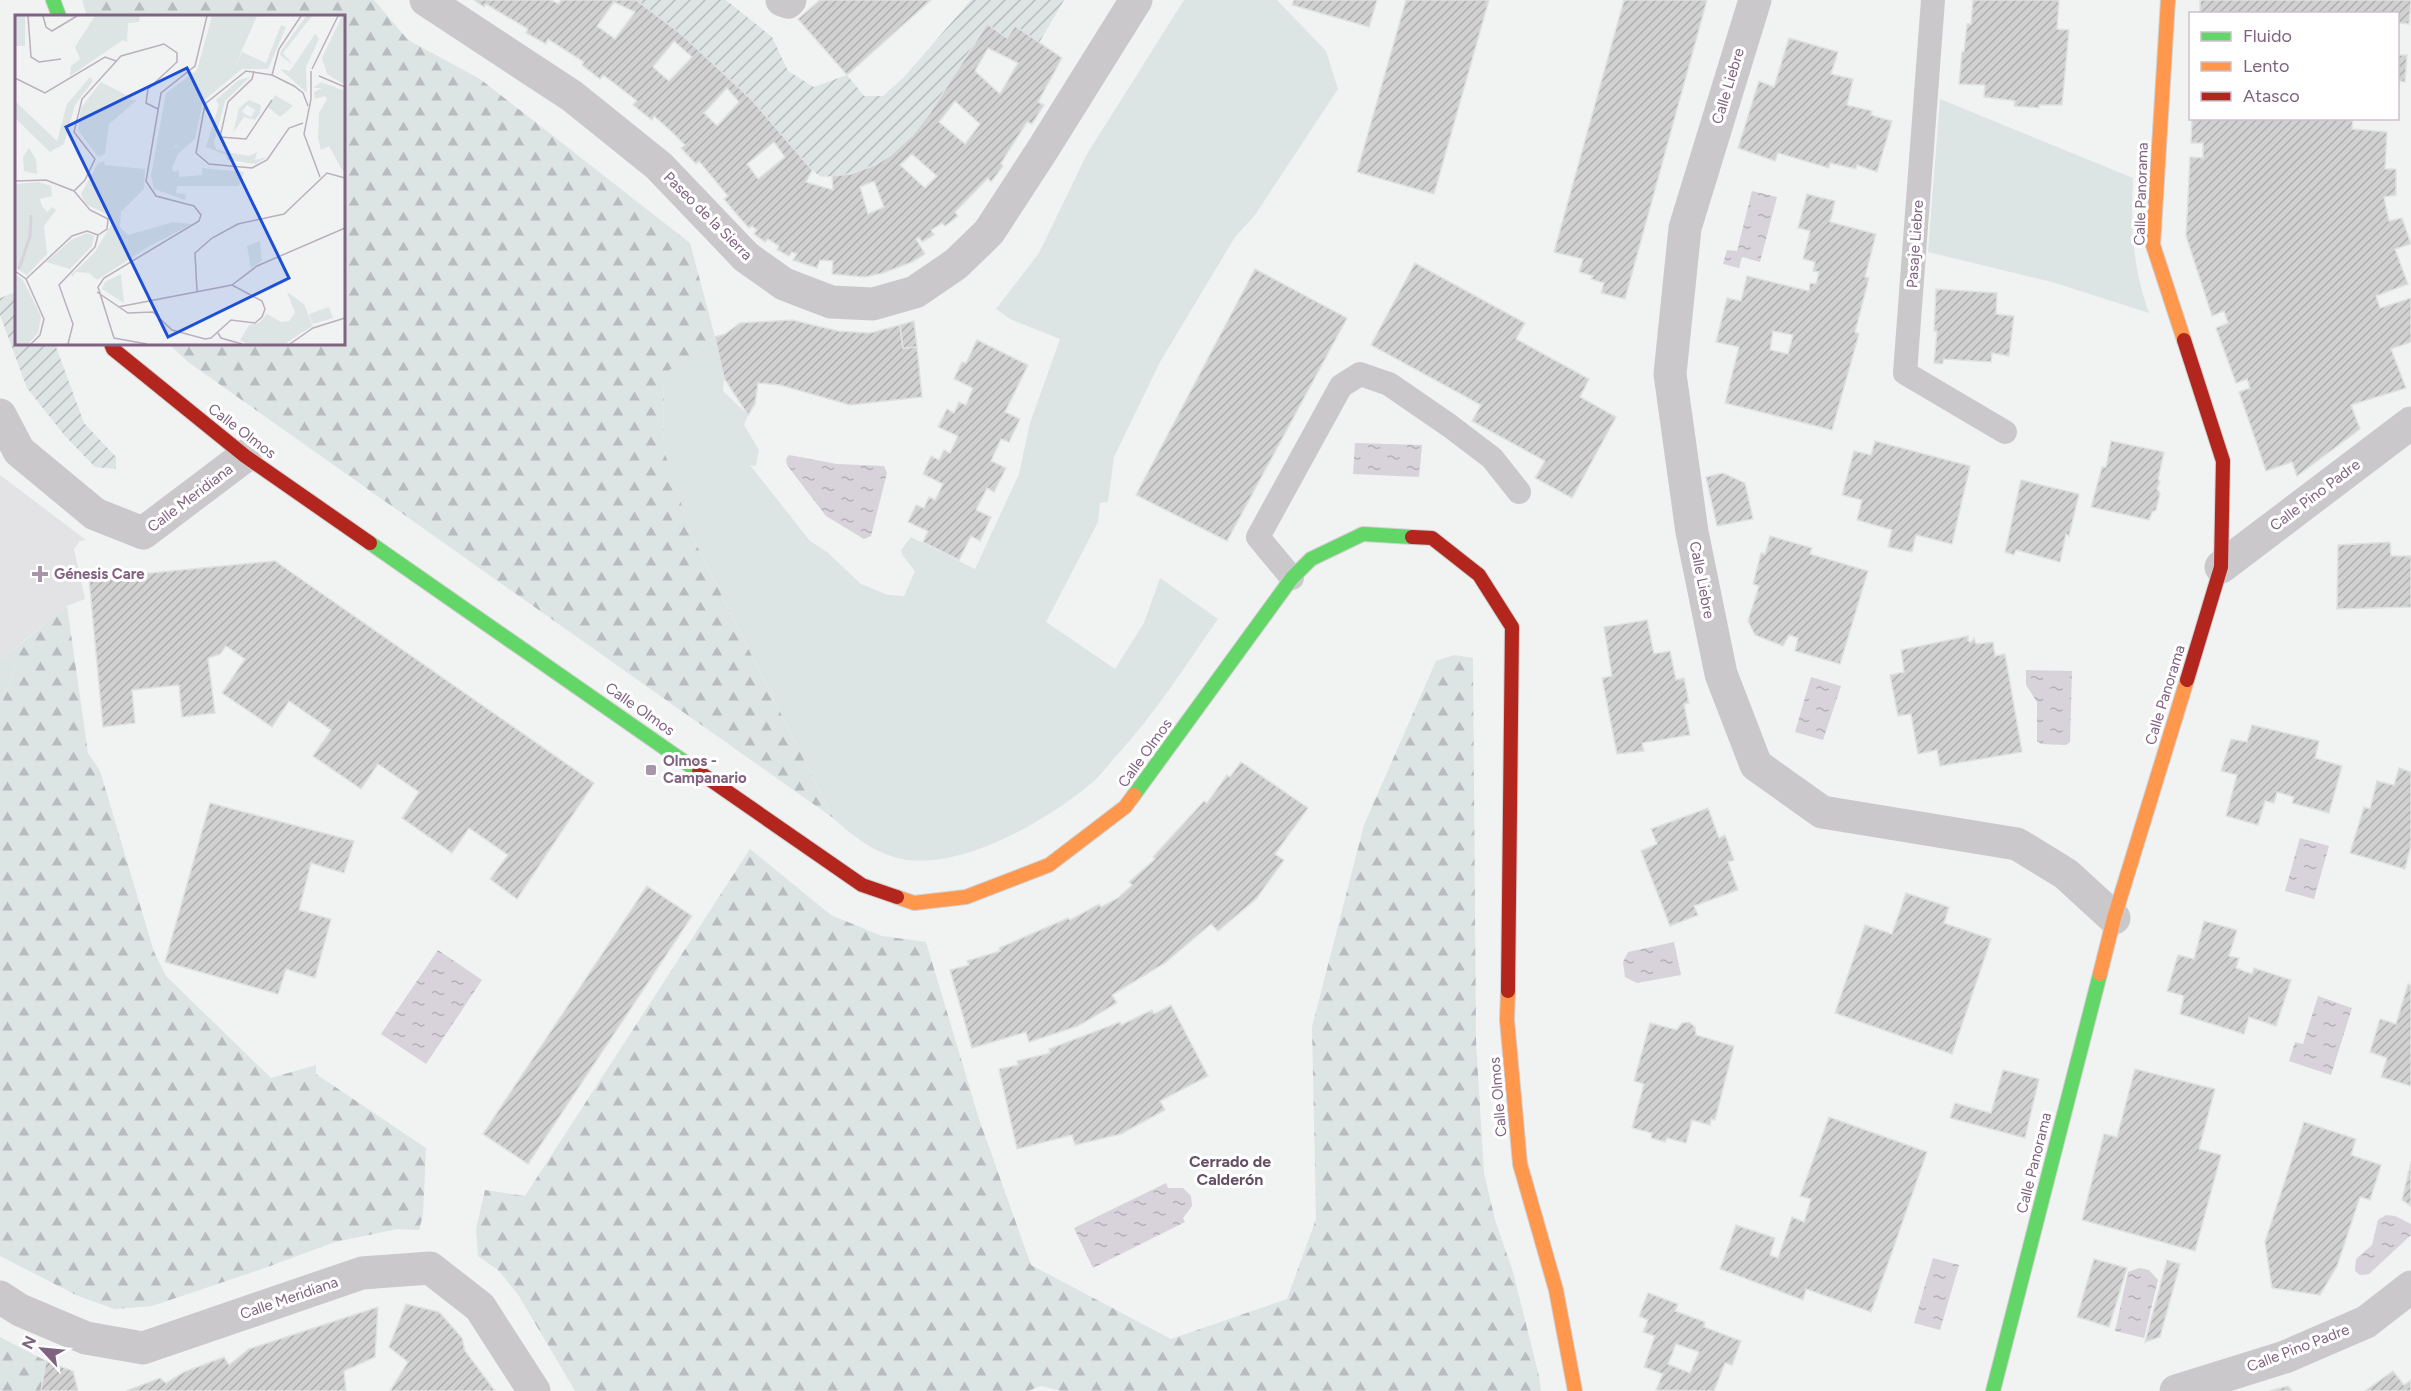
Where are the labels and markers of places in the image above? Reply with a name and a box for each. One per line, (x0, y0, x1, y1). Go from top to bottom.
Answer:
marker: Génesis Care (31, 565, 49, 583)
place label: Génesis Care (54, 565, 145, 583)
place label: Olmos - Campanario (663, 752, 747, 787)
marker: Olmos - Campanario (644, 763, 658, 777)

